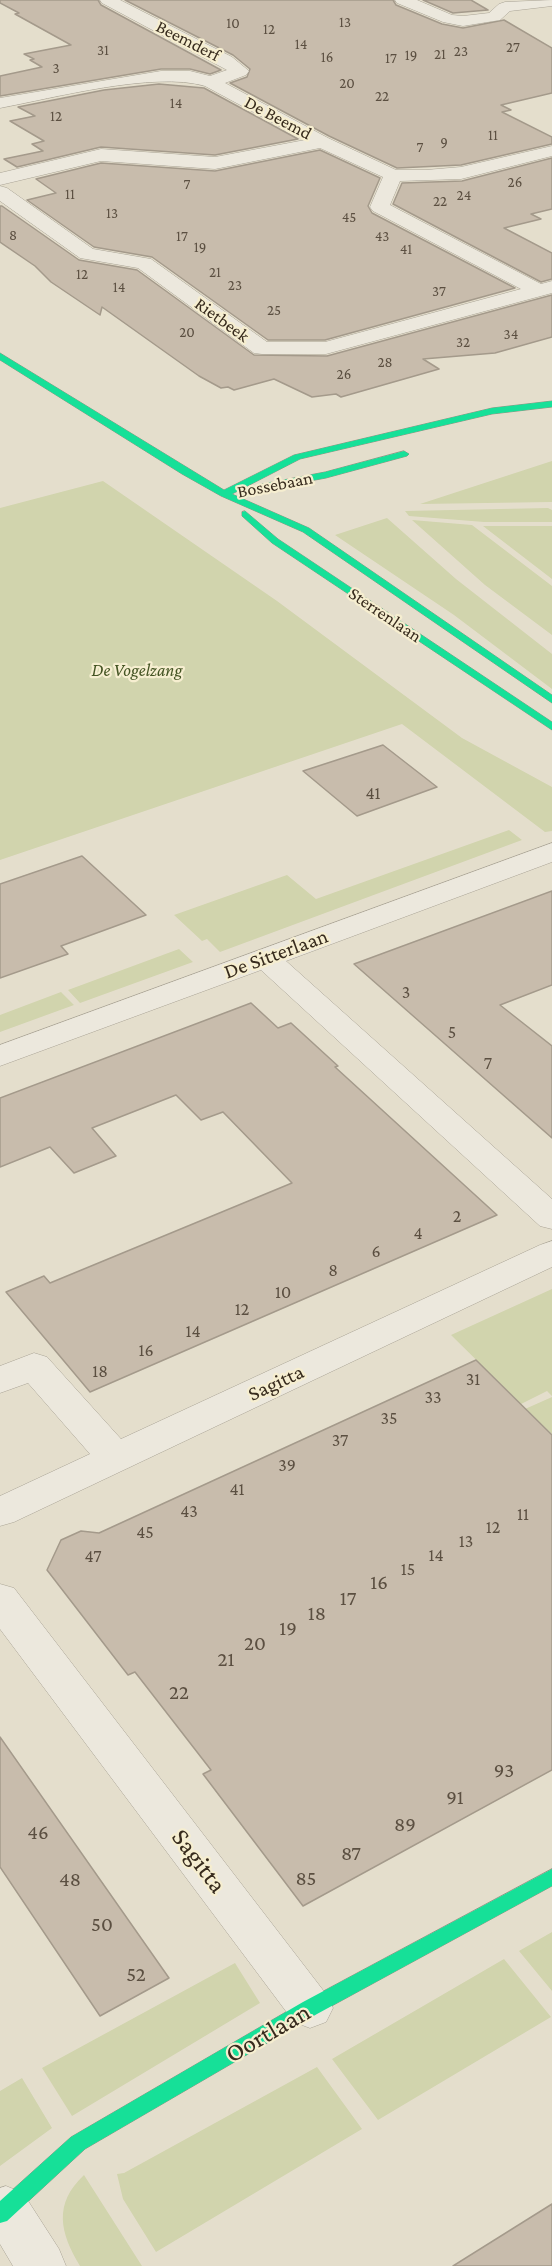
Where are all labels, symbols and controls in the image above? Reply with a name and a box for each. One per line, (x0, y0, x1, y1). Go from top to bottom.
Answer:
house number: 13 (339, 13, 351, 31)
house number: 10 (226, 14, 240, 32)
street label: Beemderf (152, 16, 224, 66)
house number: 12 (263, 20, 275, 38)
house number: 14 (295, 35, 307, 53)
house number: 27 (506, 38, 520, 56)
house number: 31 (97, 41, 109, 59)
house number: 23 (454, 42, 468, 60)
house number: 21 (434, 45, 446, 63)
house number: 19 (405, 46, 417, 64)
house number: 16 (321, 48, 333, 66)
house number: 17 (385, 49, 397, 67)
house number: 3 (52, 59, 60, 77)
house number: 20 (339, 74, 355, 92)
house number: 22 (375, 87, 389, 105)
street label: De Beemd (241, 91, 315, 145)
house number: 14 (170, 94, 182, 112)
house number: 12 (50, 107, 62, 125)
house number: 11 (488, 126, 498, 144)
house number: 9 (440, 133, 448, 151)
house number: 7 (417, 138, 423, 156)
house number: 26 (508, 173, 522, 191)
house number: 7 (184, 175, 190, 193)
house number: 11 (65, 185, 75, 203)
house number: 24 (457, 186, 471, 204)
house number: 22 (433, 192, 447, 210)
house number: 13 (106, 204, 118, 222)
house number: 45 (342, 208, 356, 226)
house number: 8 (9, 226, 17, 244)
house number: 17 (176, 227, 188, 245)
house number: 43 (375, 227, 389, 245)
house number: 19 (194, 238, 206, 256)
house number: 41 (400, 240, 412, 258)
house number: 21 (209, 263, 221, 281)
house number: 12 (76, 265, 88, 283)
house number: 23 (228, 276, 242, 294)
house number: 14 (113, 278, 125, 296)
house number: 37 (432, 282, 446, 300)
street label: Rietbeek (190, 293, 254, 347)
house number: 25 (267, 301, 281, 319)
house number: 20 (179, 323, 195, 341)
house number: 34 (504, 325, 518, 343)
house number: 32 (456, 333, 470, 351)
house number: 28 (377, 353, 393, 371)
house number: 26 (337, 365, 351, 383)
street label: Bossebaan (235, 467, 315, 503)
street label: Sterrenlaan (344, 583, 426, 647)
park label: De Vogelzang (92, 659, 182, 681)
house number: 41 (365, 782, 381, 804)
street label: De Sitterlaan (220, 924, 332, 984)
house number: 3 (402, 981, 410, 1003)
house number: 5 (448, 1021, 456, 1043)
house number: 7 (484, 1052, 492, 1074)
house number: 2 (453, 1205, 461, 1227)
house number: 4 (413, 1222, 423, 1244)
house number: 6 (371, 1240, 381, 1262)
house number: 8 (328, 1259, 338, 1281)
house number: 10 (275, 1281, 291, 1303)
house number: 12 (235, 1298, 249, 1320)
house number: 14 (185, 1320, 201, 1342)
house number: 16 (138, 1339, 154, 1361)
street label: Sagitta (244, 1359, 308, 1407)
house number: 18 (92, 1360, 108, 1382)
house number: 31 (466, 1368, 480, 1390)
house number: 33 (425, 1386, 441, 1408)
house number: 35 (380, 1407, 398, 1429)
house number: 37 (332, 1429, 348, 1451)
house number: 39 (278, 1454, 296, 1476)
house number: 41 (229, 1478, 245, 1500)
house number: 43 (180, 1500, 198, 1522)
house number: 11 (517, 1503, 529, 1525)
house number: 12 (486, 1516, 500, 1538)
house number: 45 (136, 1521, 154, 1543)
house number: 13 (459, 1530, 473, 1552)
house number: 14 (428, 1544, 444, 1566)
house number: 47 (84, 1545, 102, 1567)
house number: 15 (401, 1558, 415, 1580)
house number: 16 (370, 1570, 388, 1596)
house number: 17 (340, 1586, 356, 1612)
house number: 18 (308, 1601, 326, 1627)
house number: 19 (279, 1616, 297, 1642)
house number: 20 (244, 1631, 266, 1657)
house number: 21 (218, 1647, 234, 1673)
house number: 22 (169, 1680, 189, 1706)
house number: 93 (494, 1758, 514, 1784)
house number: 91 (446, 1785, 464, 1811)
house number: 89 (394, 1812, 416, 1838)
house number: 46 (27, 1820, 49, 1846)
street label: Sagitta (165, 1823, 233, 1899)
house number: 87 (341, 1841, 361, 1867)
house number: 85 (296, 1866, 316, 1892)
house number: 48 (59, 1867, 81, 1893)
house number: 50 (91, 1912, 113, 1938)
house number: 52 (126, 1962, 146, 1988)
street label: Oortlaan (220, 1996, 316, 2070)

